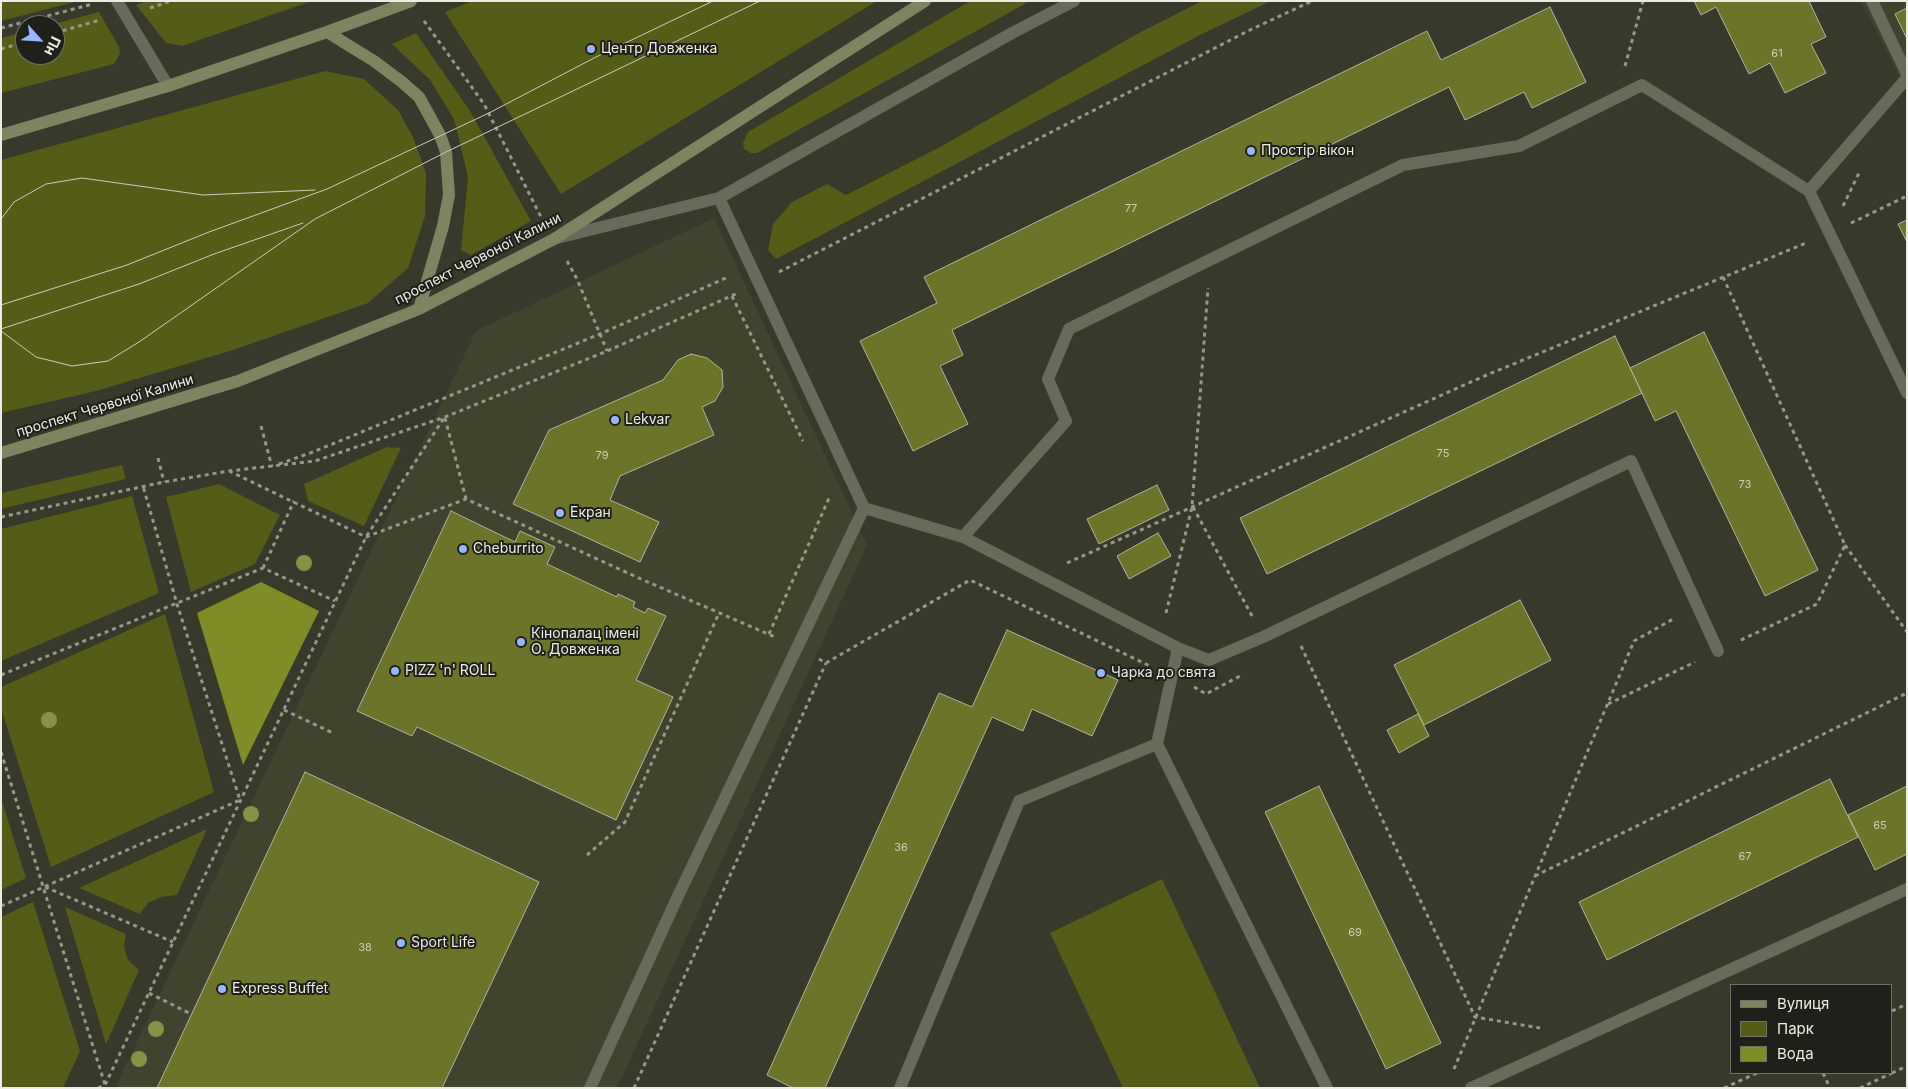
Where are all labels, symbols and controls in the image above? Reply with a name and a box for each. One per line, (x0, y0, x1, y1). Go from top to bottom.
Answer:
north arrow (15, 15, 65, 65)
text: Пн (41, 34, 65, 59)
place label: Центр Довженка (601, 41, 717, 57)
marker: Центр Довженка (585, 43, 597, 55)
house number: 61 (1771, 47, 1783, 61)
place label: Простір вікон (1261, 143, 1354, 159)
marker: Простір вікон (1245, 145, 1257, 157)
house number: 77 (1125, 202, 1137, 216)
street label: проспект Червоної Калини (392, 210, 564, 308)
street label: проспект Червоної Калини (14, 371, 196, 441)
place label: Lekvar (625, 412, 670, 428)
marker: Lekvar (609, 414, 621, 426)
house number: 75 (1437, 447, 1449, 461)
house number: 79 (596, 449, 608, 463)
house number: 73 (1739, 478, 1751, 492)
place label: Екран (570, 505, 611, 521)
marker: Екран (554, 507, 566, 519)
place label: Cheburrito (473, 541, 544, 557)
marker: Cheburrito (457, 543, 469, 555)
place label: Кінопалац імені О. Довженка (531, 626, 639, 658)
marker: Кінопалац імені О. Довженка (515, 636, 527, 648)
place label: PIZZ 'n' ROLL (405, 663, 495, 679)
marker: PIZZ 'n' ROLL (389, 665, 401, 677)
place label: Чарка до свята (1111, 665, 1216, 681)
marker: Чарка до свята (1095, 667, 1107, 679)
house number: 65 (1873, 819, 1887, 833)
house number: 36 (894, 841, 908, 855)
house number: 67 (1738, 850, 1752, 864)
house number: 69 (1348, 926, 1362, 940)
place label: Sport Life (411, 935, 475, 951)
marker: Sport Life (395, 937, 407, 949)
house number: 38 (358, 941, 372, 955)
place label: Express Buffet (232, 981, 328, 997)
marker: Express Buffet (216, 983, 228, 995)
legend (1730, 984, 1893, 1074)
text: Вулиця (1777, 994, 1829, 1013)
text: Парк (1777, 1019, 1814, 1038)
text: Вода (1777, 1044, 1814, 1063)

